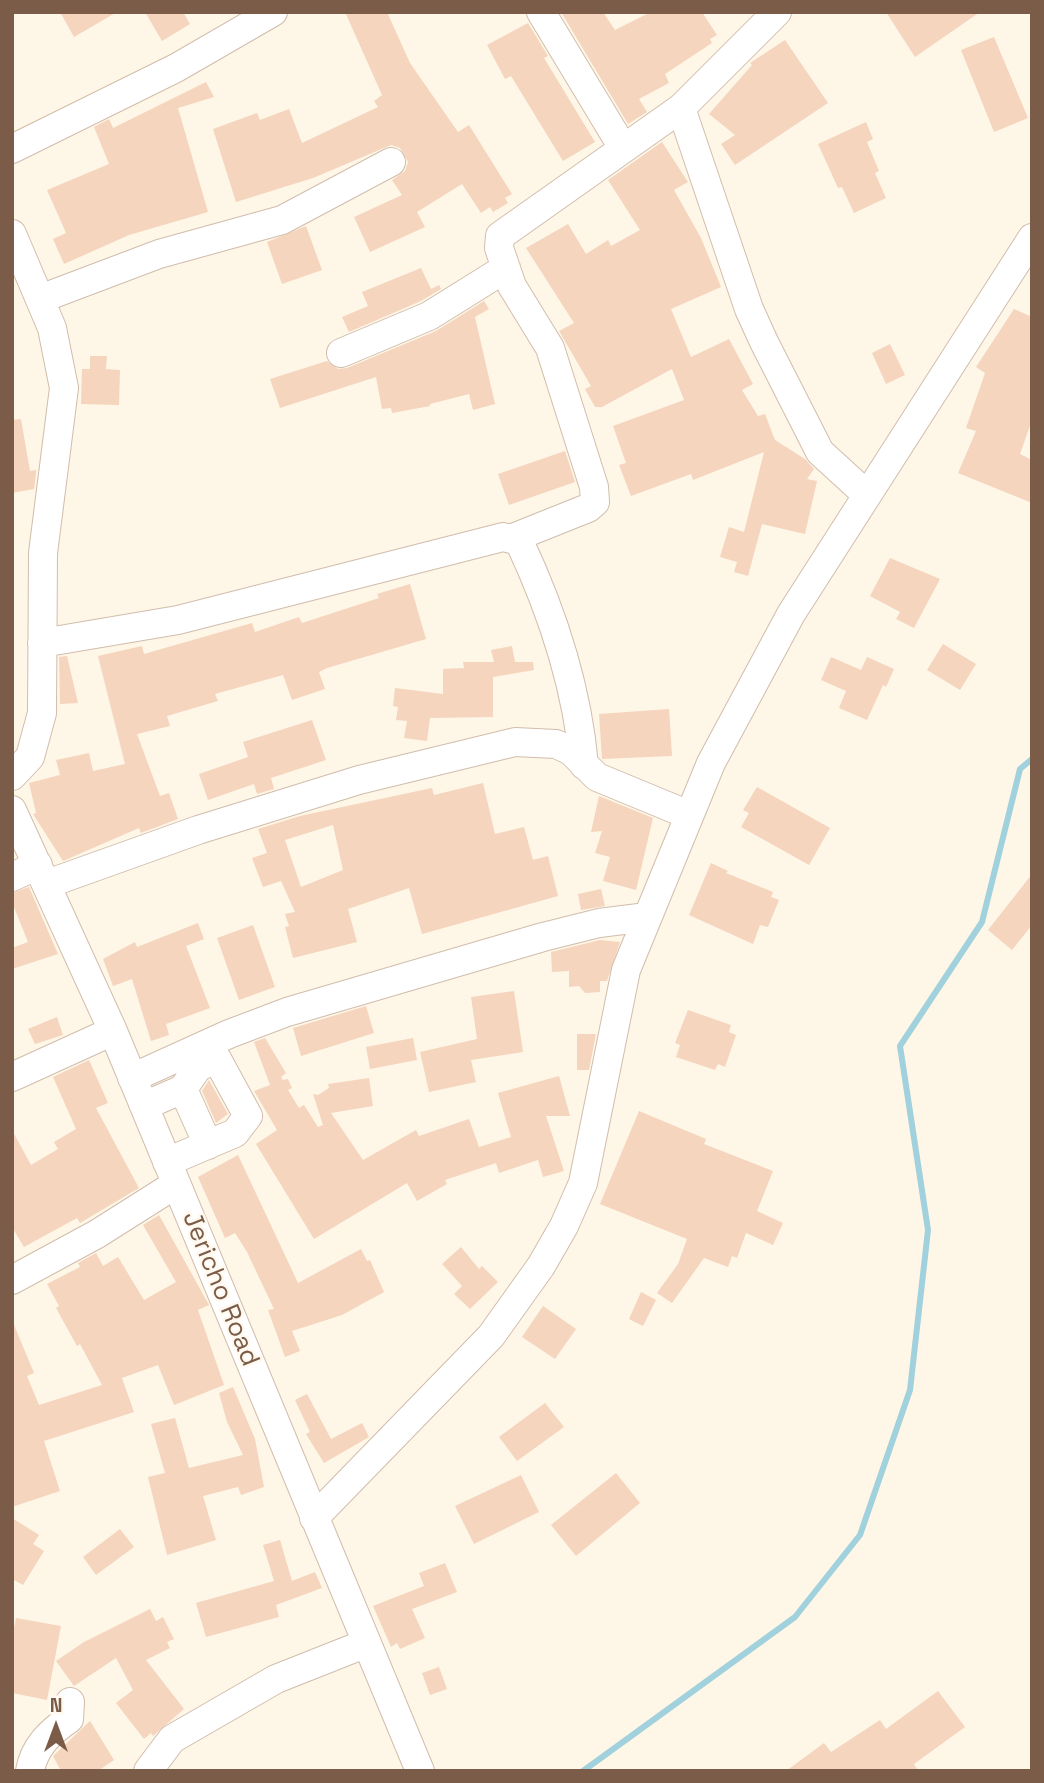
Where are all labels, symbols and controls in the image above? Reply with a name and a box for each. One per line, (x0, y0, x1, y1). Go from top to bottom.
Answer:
street label: Jericho Road (175, 1207, 265, 1371)
north arrow (21, 1692, 91, 1762)
text: N (50, 1693, 62, 1718)

